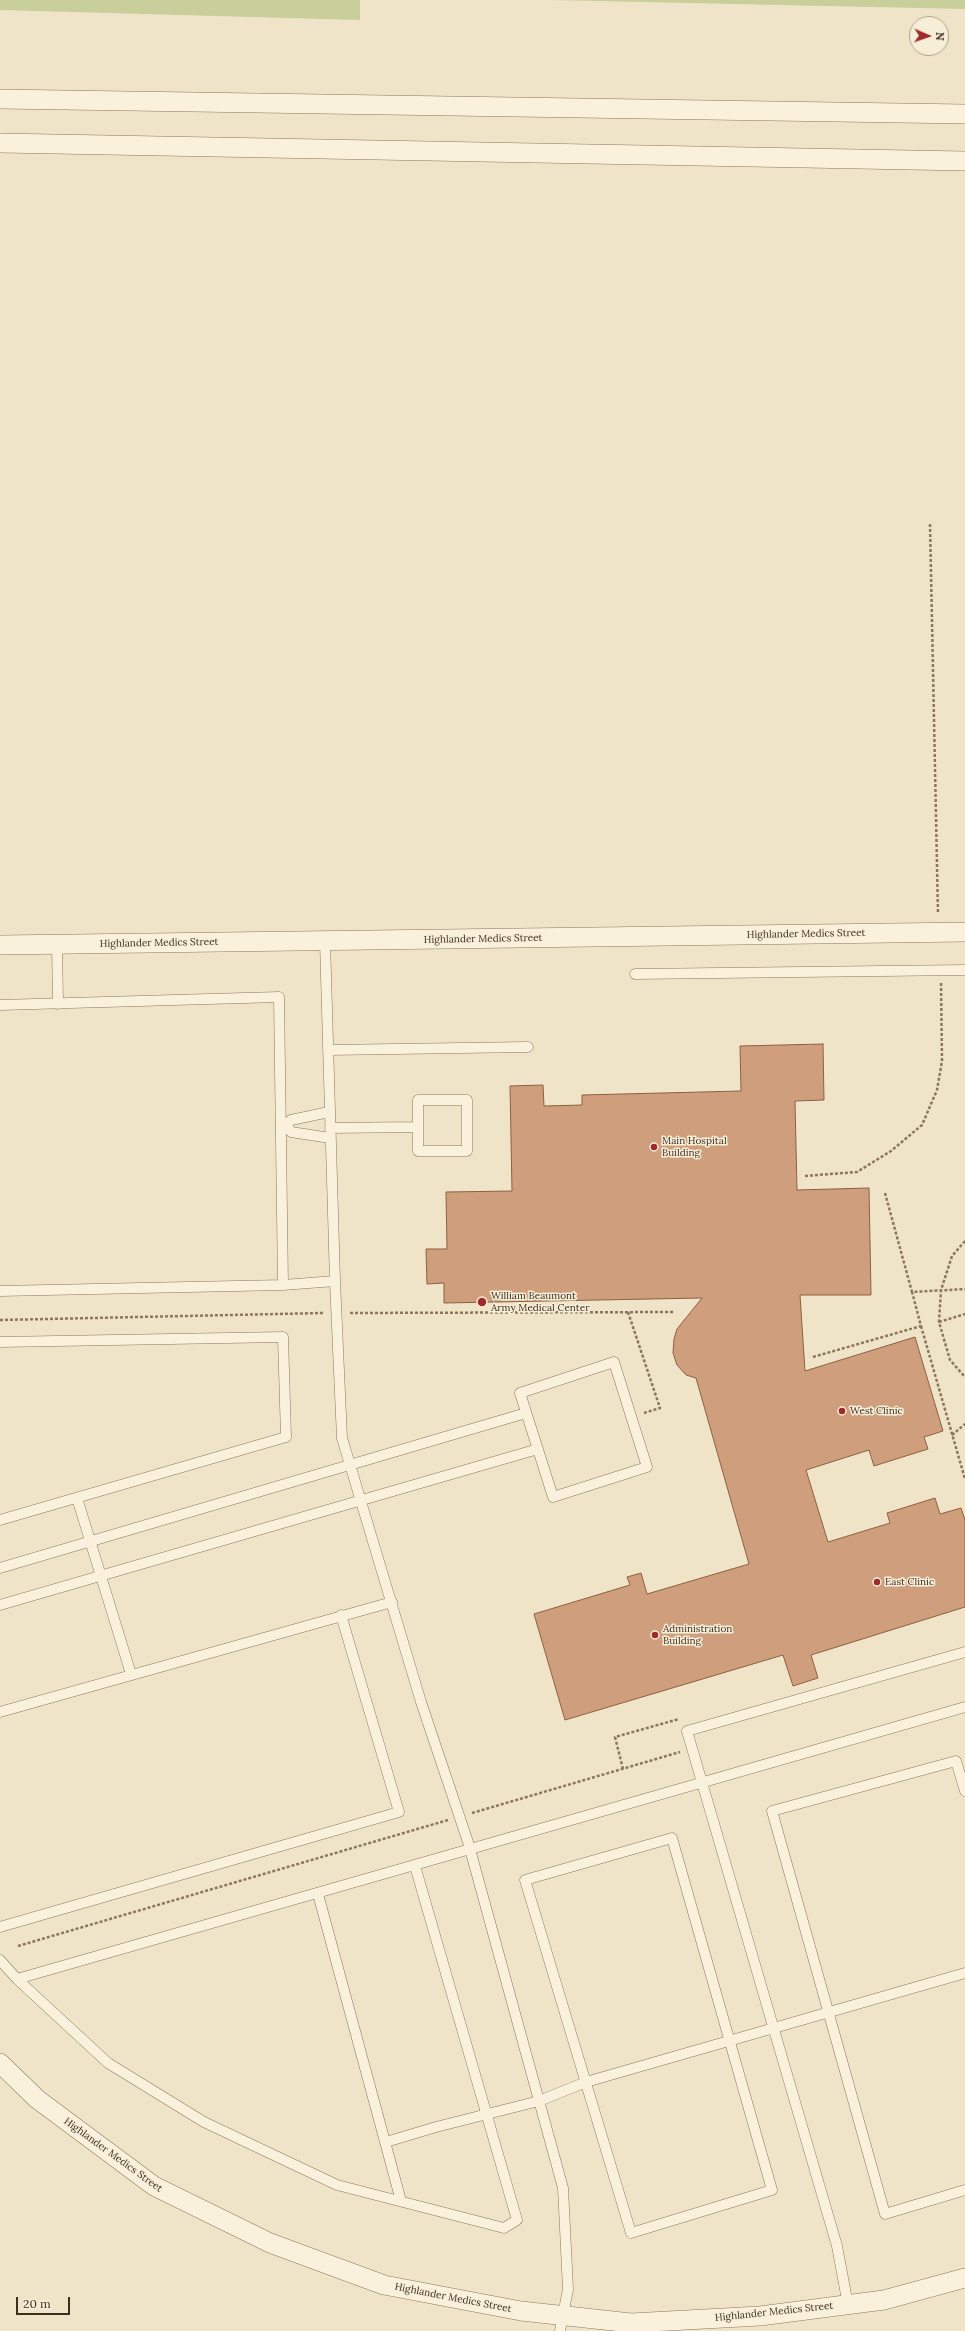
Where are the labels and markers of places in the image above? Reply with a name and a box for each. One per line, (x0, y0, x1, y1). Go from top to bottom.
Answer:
place label: Main Hospital Building (662, 1135, 727, 1158)
marker: Main Hospital Building (649, 1142, 659, 1152)
place label: William Beaumont Army Medical Center (491, 1290, 589, 1314)
marker: William Beaumont Army Medical Center (476, 1296, 488, 1308)
place label: West Clinic (850, 1405, 903, 1417)
marker: West Clinic (837, 1406, 847, 1416)
place label: East Clinic (885, 1576, 934, 1588)
marker: East Clinic (872, 1577, 882, 1587)
place label: Administration Building (663, 1623, 732, 1646)
marker: Administration Building (650, 1630, 660, 1640)

